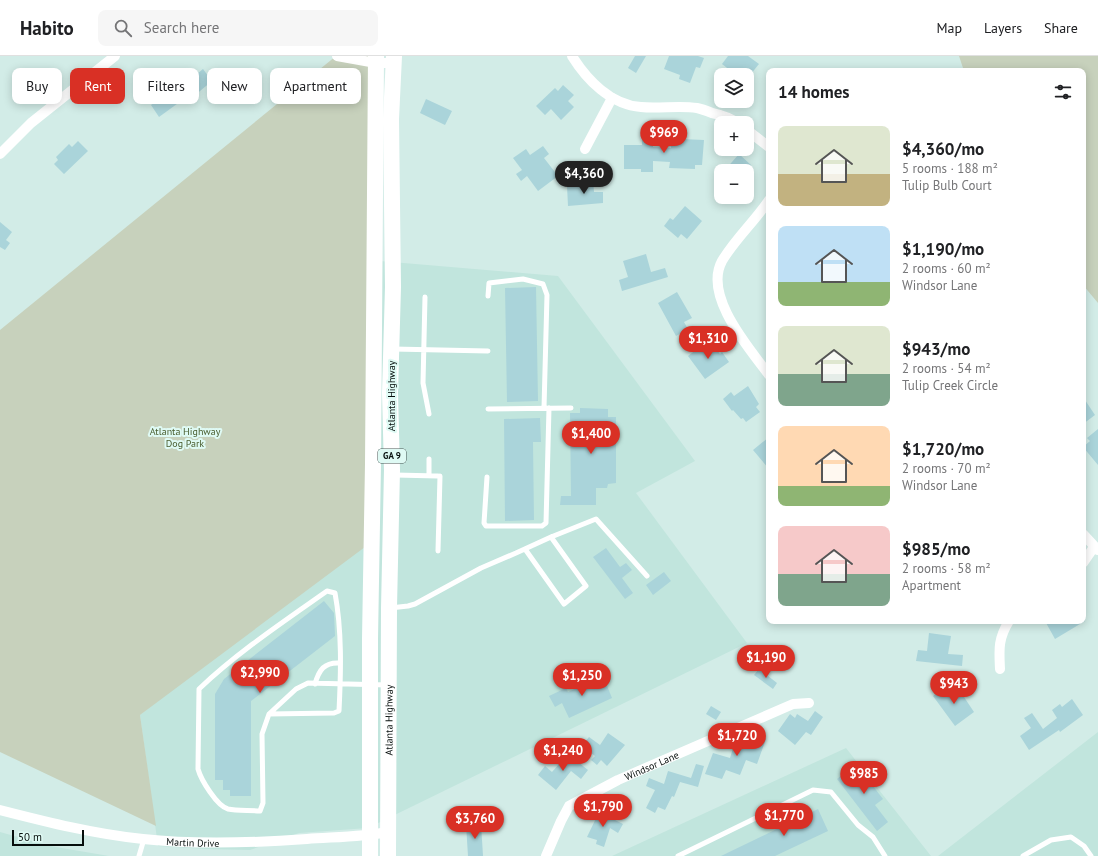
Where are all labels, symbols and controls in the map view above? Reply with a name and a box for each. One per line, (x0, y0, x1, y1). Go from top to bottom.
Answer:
search box (98, 10, 378, 46)
text: Habito (20, 16, 74, 40)
icon: search (112, 17, 134, 39)
text: Search here (144, 18, 219, 37)
text: Map (936, 19, 962, 37)
text: Layers (984, 19, 1022, 37)
text: Share (1044, 19, 1078, 37)
chip: Buy (12, 68, 62, 104)
chip: Rent (70, 68, 125, 104)
chip: Filters (133, 68, 199, 104)
chip: New (207, 68, 262, 104)
chip: Apartment (270, 68, 361, 104)
map controls (714, 68, 754, 204)
button: layers (714, 68, 754, 108)
text: 14 homes (778, 81, 849, 103)
icon: filters (1052, 81, 1074, 103)
button: + (714, 116, 754, 156)
pin: $969 (640, 120, 688, 154)
text: $969 (649, 124, 679, 141)
text: $4,360/mo (902, 138, 984, 160)
icon: home (810, 142, 858, 190)
text: 5 rooms · 188 m² (902, 160, 998, 177)
pin: $4,360 (551, 161, 617, 195)
button: − (714, 164, 754, 204)
text: $4,360 (564, 165, 604, 182)
text: Tulip Bulb Court (902, 177, 992, 194)
text: $1,190/mo (902, 238, 984, 260)
icon: home (810, 242, 858, 290)
text: 2 rooms · 60 m² (902, 260, 991, 277)
text: Windsor Lane (902, 277, 977, 294)
pin: $1,310 (675, 326, 741, 360)
text: $1,310 (688, 330, 728, 347)
text: $943/mo (902, 338, 970, 360)
icon: home (810, 342, 858, 390)
street label: Atlanta Highway (385, 360, 398, 431)
text: 2 rooms · 54 m² (902, 360, 991, 377)
text: Tulip Creek Circle (902, 377, 998, 394)
pin: $1,400 (558, 421, 624, 455)
park label: Atlanta Highway Dog Park (150, 425, 221, 450)
text: $1,400 (571, 425, 611, 442)
text: $1,720/mo (902, 438, 984, 460)
icon: home (810, 442, 858, 490)
road number: GA 9 (378, 449, 406, 463)
text: 2 rooms · 70 m² (902, 460, 991, 477)
text: Windsor Lane (902, 477, 977, 494)
text: $985/mo (902, 538, 970, 560)
icon: home (810, 542, 858, 590)
text: 2 rooms · 58 m² (902, 560, 991, 577)
text: Apartment (902, 577, 961, 594)
pin: $1,190 (733, 645, 799, 679)
text: $1,190 (746, 649, 786, 666)
pin: $2,990 (227, 660, 293, 694)
pin: $1,250 (549, 663, 615, 697)
text: $2,990 (240, 664, 280, 681)
text: $1,250 (562, 667, 602, 684)
pin: $943 (930, 671, 978, 705)
text: $943 (939, 675, 969, 692)
street label: Atlanta Highway (382, 684, 396, 755)
pin: $1,720 (704, 723, 770, 757)
text: $1,720 (717, 727, 757, 744)
pin: $1,240 (530, 738, 596, 772)
text: $1,240 (543, 742, 583, 759)
street label: Windsor Lane (622, 748, 681, 783)
pin: $985 (840, 761, 888, 795)
text: $985 (849, 765, 879, 782)
pin: $1,790 (570, 794, 636, 828)
text: $1,790 (583, 798, 623, 815)
pin: $1,770 (751, 803, 817, 837)
pin: $3,760 (442, 806, 508, 840)
text: $1,770 (764, 807, 804, 824)
text: $3,760 (455, 810, 495, 827)
scale bar (12, 828, 84, 847)
text: 50 m (18, 830, 42, 844)
street label: Martin Drive (166, 835, 219, 850)

